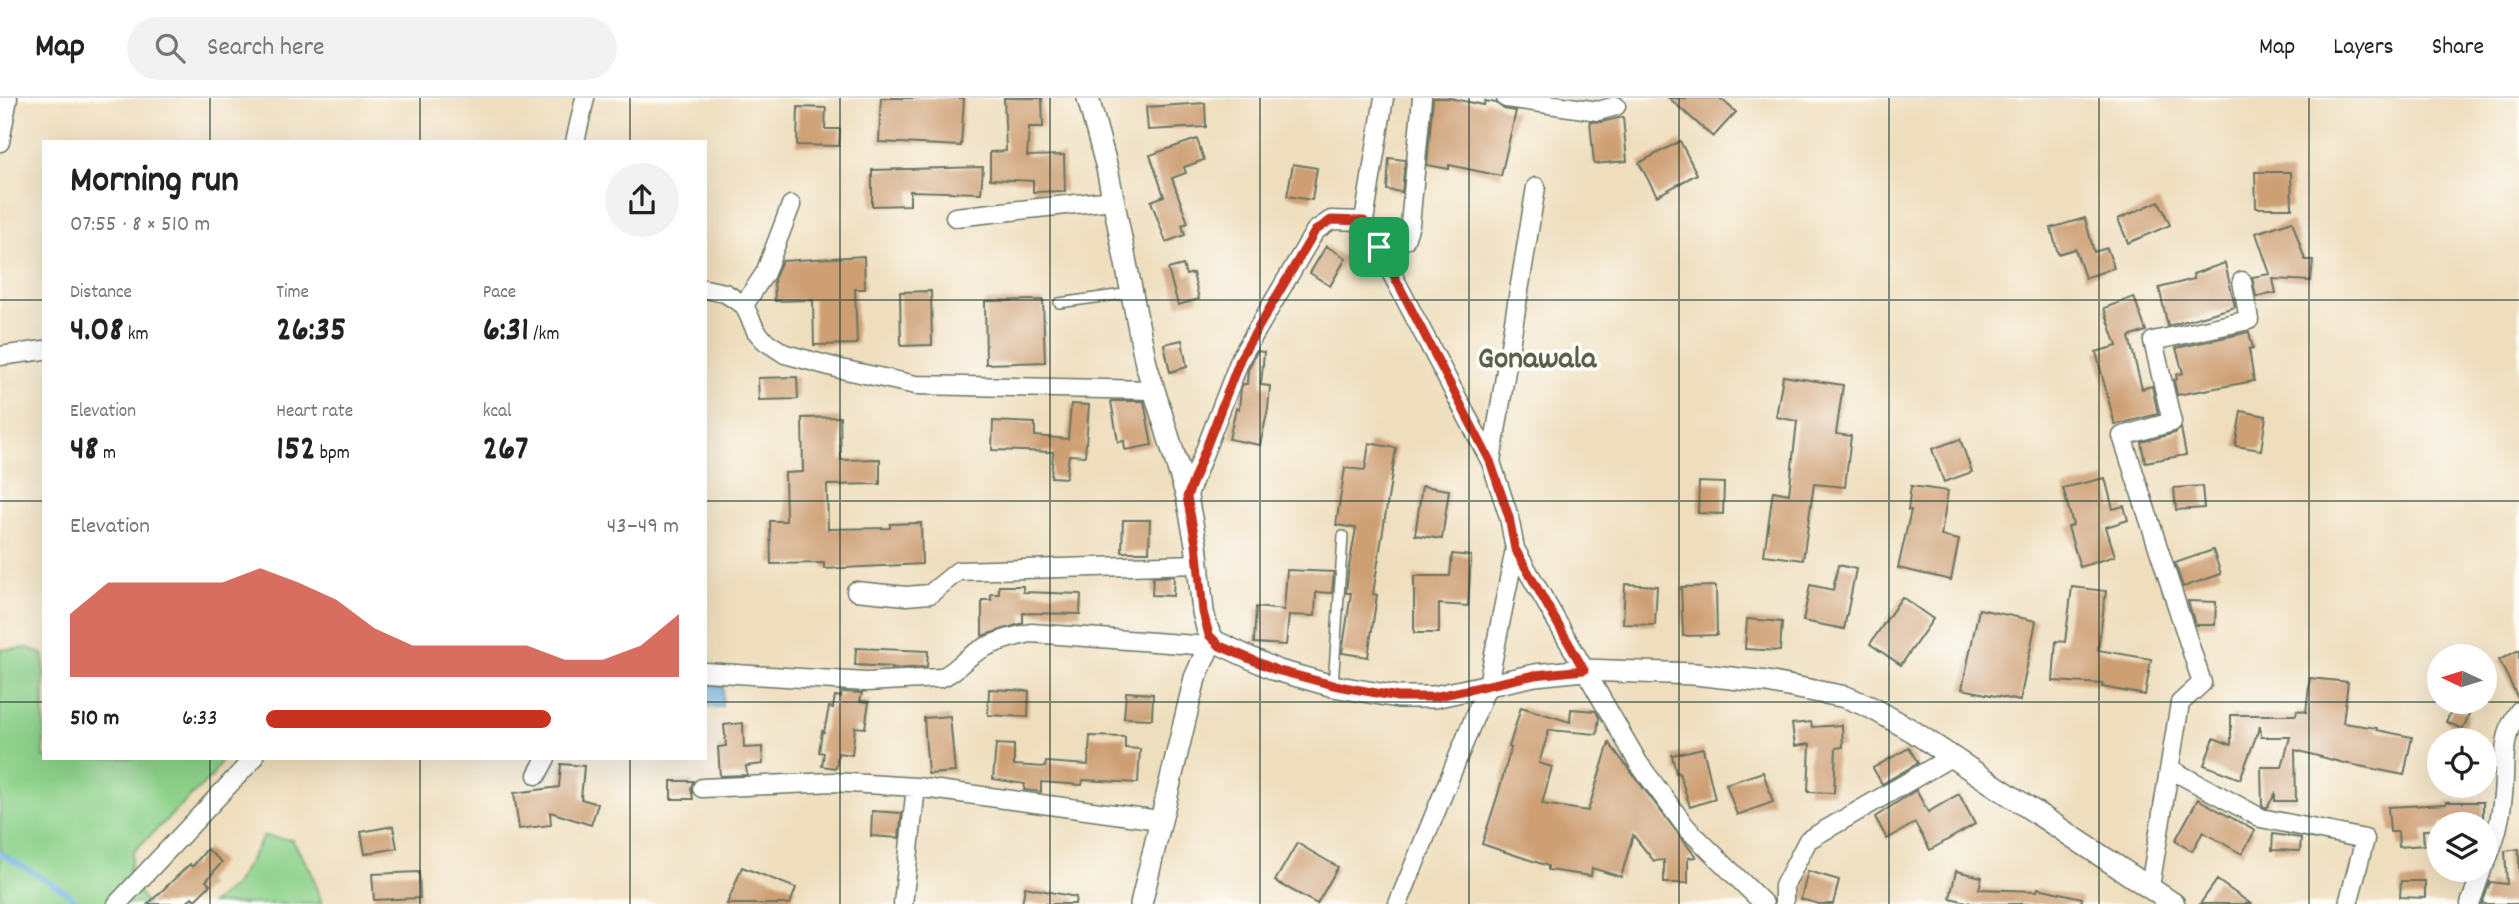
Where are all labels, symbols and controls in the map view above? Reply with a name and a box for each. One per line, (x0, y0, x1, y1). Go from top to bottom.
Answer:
search box (127, 17, 617, 80)
text: Map (35, 25, 85, 72)
icon: search (151, 29, 189, 67)
text: Search here (207, 30, 325, 67)
text: Map (2259, 31, 2295, 65)
text: Layers (2333, 31, 2394, 65)
text: Share (2432, 31, 2484, 65)
text: Morning run (70, 155, 239, 210)
button: share (605, 163, 679, 237)
text: 07:55 · 8 × 510 m (70, 209, 210, 242)
pin (1349, 217, 1409, 277)
icon: arrive (1360, 228, 1398, 266)
text: Distance (70, 280, 132, 307)
text: Time (276, 280, 309, 307)
text: Pace (483, 280, 516, 307)
text: 4.08 (70, 307, 123, 357)
text: 26:35 (276, 307, 346, 357)
text: 6:31 (483, 307, 529, 357)
text: km (123, 322, 149, 349)
text: /km (529, 322, 559, 349)
district label: Gonawala (1478, 338, 1597, 384)
text: Elevation (70, 399, 136, 426)
text: Heart rate (276, 399, 353, 426)
text: kcal (483, 399, 512, 426)
text: 48 (70, 426, 99, 476)
text: 152 (276, 426, 316, 476)
text: 267 (483, 426, 529, 476)
text: m (99, 441, 116, 468)
text: bpm (316, 441, 350, 468)
text: Elevation (70, 511, 150, 544)
text: 43–49 m (607, 511, 679, 544)
north arrow (2427, 644, 2497, 714)
map controls (2427, 644, 2497, 882)
text: 510 m (70, 703, 119, 736)
text: 6:33 (182, 703, 218, 736)
button: locate (2427, 728, 2497, 798)
button: layers (2427, 812, 2497, 882)

